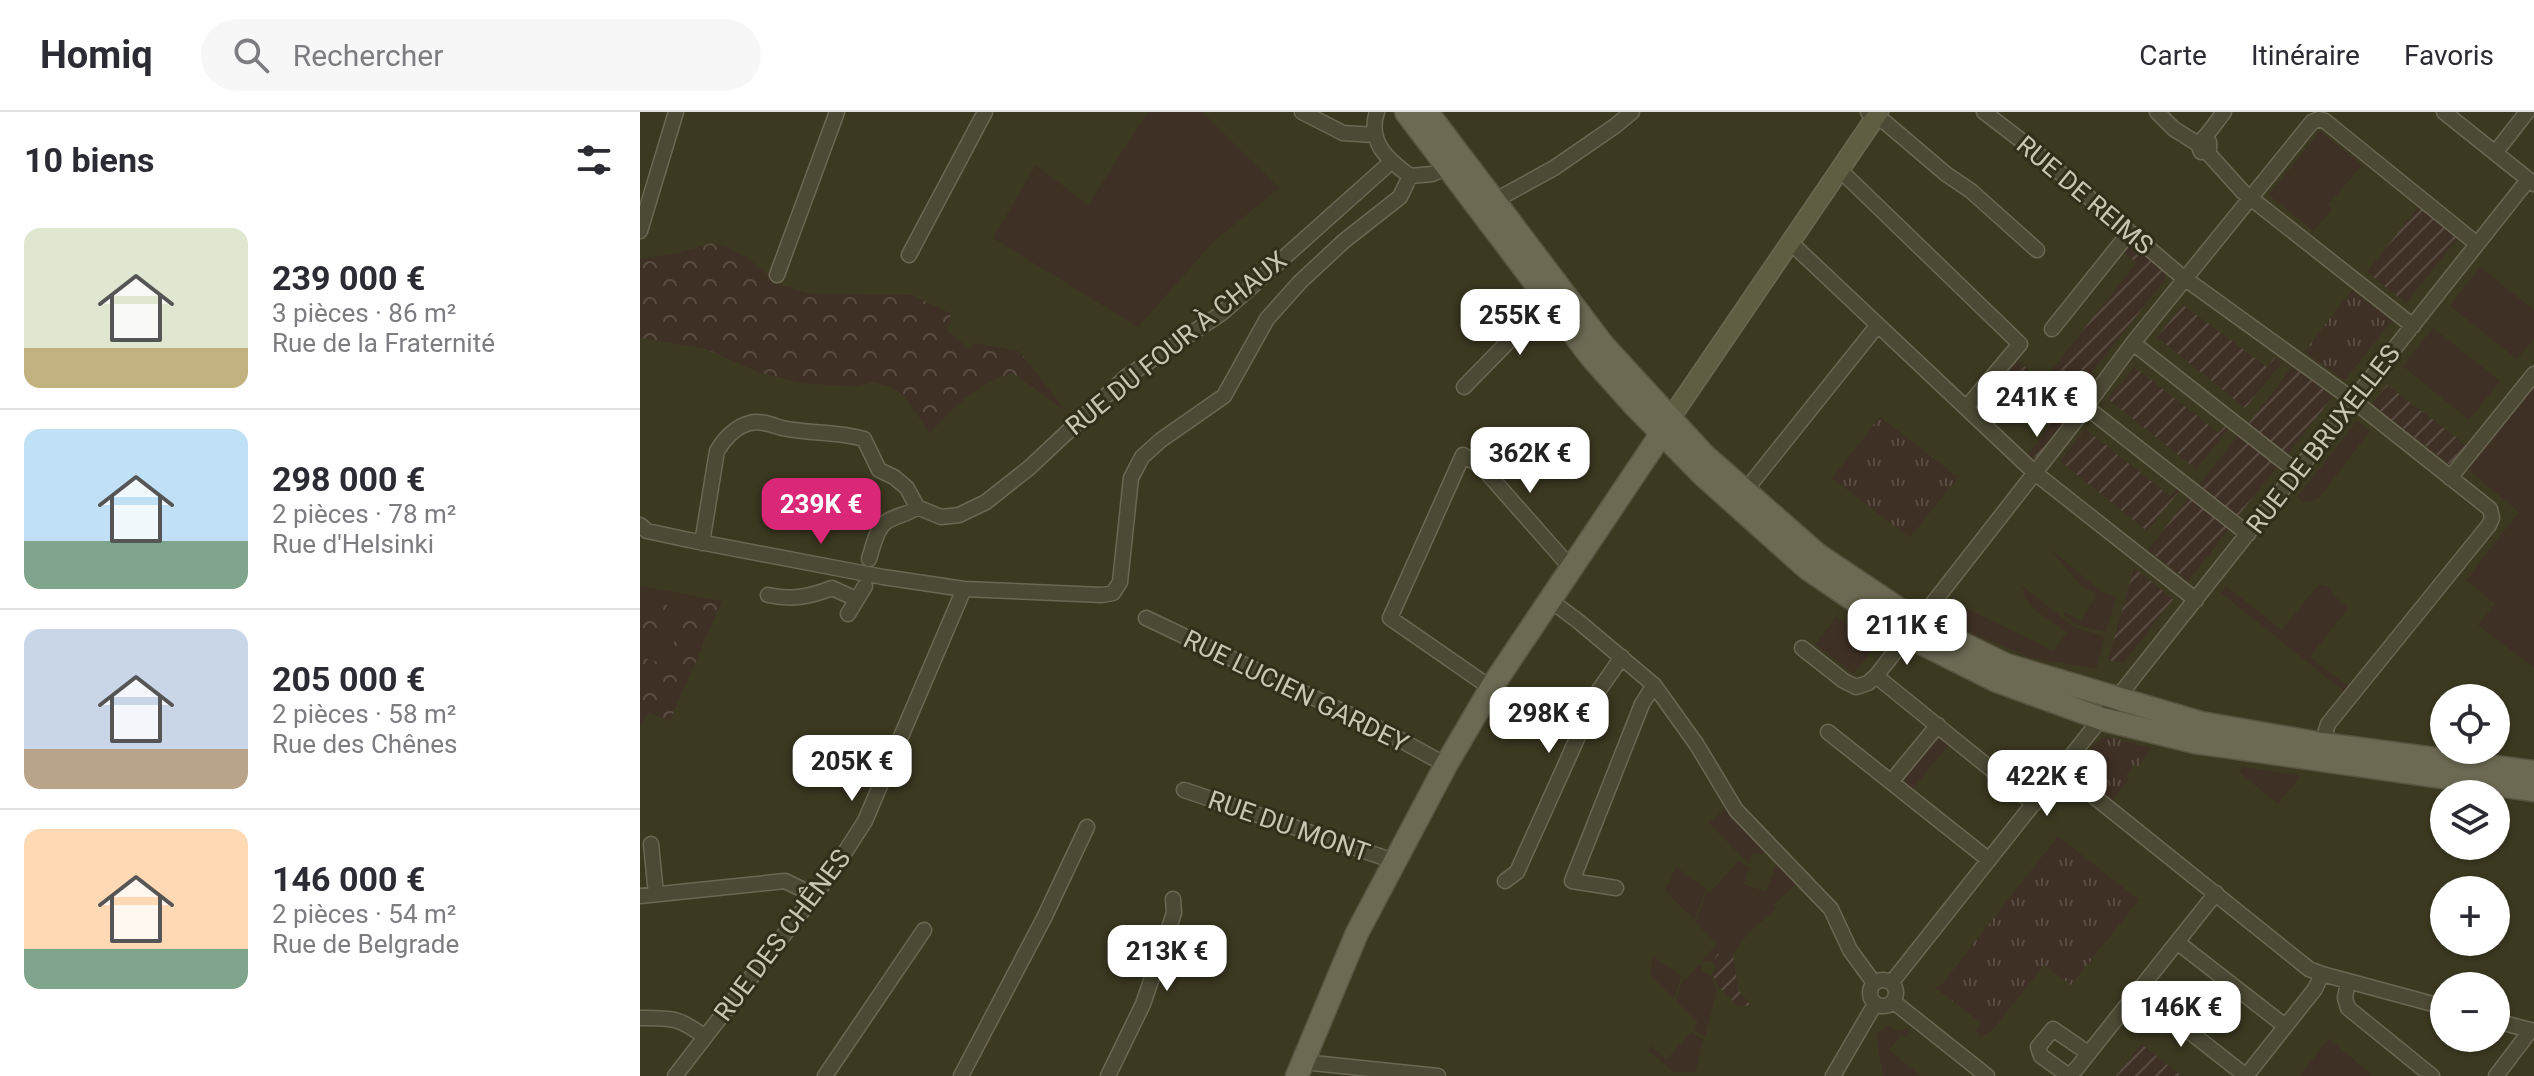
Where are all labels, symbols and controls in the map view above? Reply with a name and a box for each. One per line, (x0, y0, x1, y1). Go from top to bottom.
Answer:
search box (201, 19, 761, 91)
text: Homiq (40, 33, 153, 77)
icon: search (229, 33, 273, 77)
text: Rechercher (293, 38, 443, 73)
text: Carte (2139, 39, 2207, 72)
text: Itinéraire (2251, 39, 2360, 72)
text: Favoris (2404, 39, 2494, 72)
street label: RUE DE REIMS (2011, 129, 2159, 261)
icon: filters (572, 138, 616, 182)
text: 10 biens (24, 140, 154, 180)
street label: RUE DU FOUR À CHAUX (1060, 245, 1292, 441)
text: 239 000 € (272, 258, 425, 298)
icon: home (88, 260, 184, 356)
pin: 255K € (1455, 289, 1585, 357)
text: 3 pièces · 86 m² (272, 298, 456, 328)
text: 255K € (1479, 300, 1561, 330)
text: Rue de la Fraternité (272, 328, 495, 358)
street label: RUE DE BRUXELLES (2240, 339, 2406, 539)
pin: 241K € (1972, 371, 2102, 439)
text: 241K € (1996, 382, 2078, 412)
pin: 362K € (1465, 427, 1595, 495)
text: 362K € (1489, 438, 1571, 468)
text: 298 000 € (272, 459, 425, 499)
icon: home (88, 461, 184, 557)
pin: 239K € (756, 478, 886, 546)
text: 239K € (780, 489, 862, 519)
text: 2 pièces · 78 m² (272, 499, 456, 529)
text: Rue d'Helsinki (272, 529, 434, 559)
pin: 211K € (1842, 599, 1972, 667)
text: 211K € (1866, 610, 1948, 640)
street label: RUE LUCIEN GARDEY (1179, 624, 1414, 759)
text: 205 000 € (272, 659, 425, 699)
icon: home (88, 661, 184, 757)
map controls (2430, 684, 2510, 1052)
button: locate (2430, 684, 2510, 764)
pin: 298K € (1484, 687, 1614, 755)
text: 298K € (1508, 698, 1590, 728)
text: 2 pièces · 58 m² (272, 699, 456, 729)
text: Rue des Chênes (272, 729, 458, 759)
pin: 205K € (787, 735, 917, 803)
text: 205K € (811, 746, 893, 776)
pin: 422K € (1982, 750, 2112, 818)
text: 422K € (2006, 761, 2088, 791)
button: layers (2430, 780, 2510, 860)
street label: RUE DU MONT (1204, 784, 1374, 868)
street label: RUE DES CHÊNES (708, 843, 856, 1027)
text: 146 000 € (272, 859, 425, 899)
icon: home (88, 861, 184, 957)
button: + (2430, 876, 2510, 956)
text: 2 pièces · 54 m² (272, 899, 456, 929)
pin: 213K € (1102, 925, 1232, 993)
text: Rue de Belgrade (272, 929, 459, 959)
text: 213K € (1126, 936, 1208, 966)
button: − (2430, 972, 2510, 1052)
pin: 146K € (2116, 981, 2246, 1049)
text: 146K € (2140, 992, 2222, 1022)

